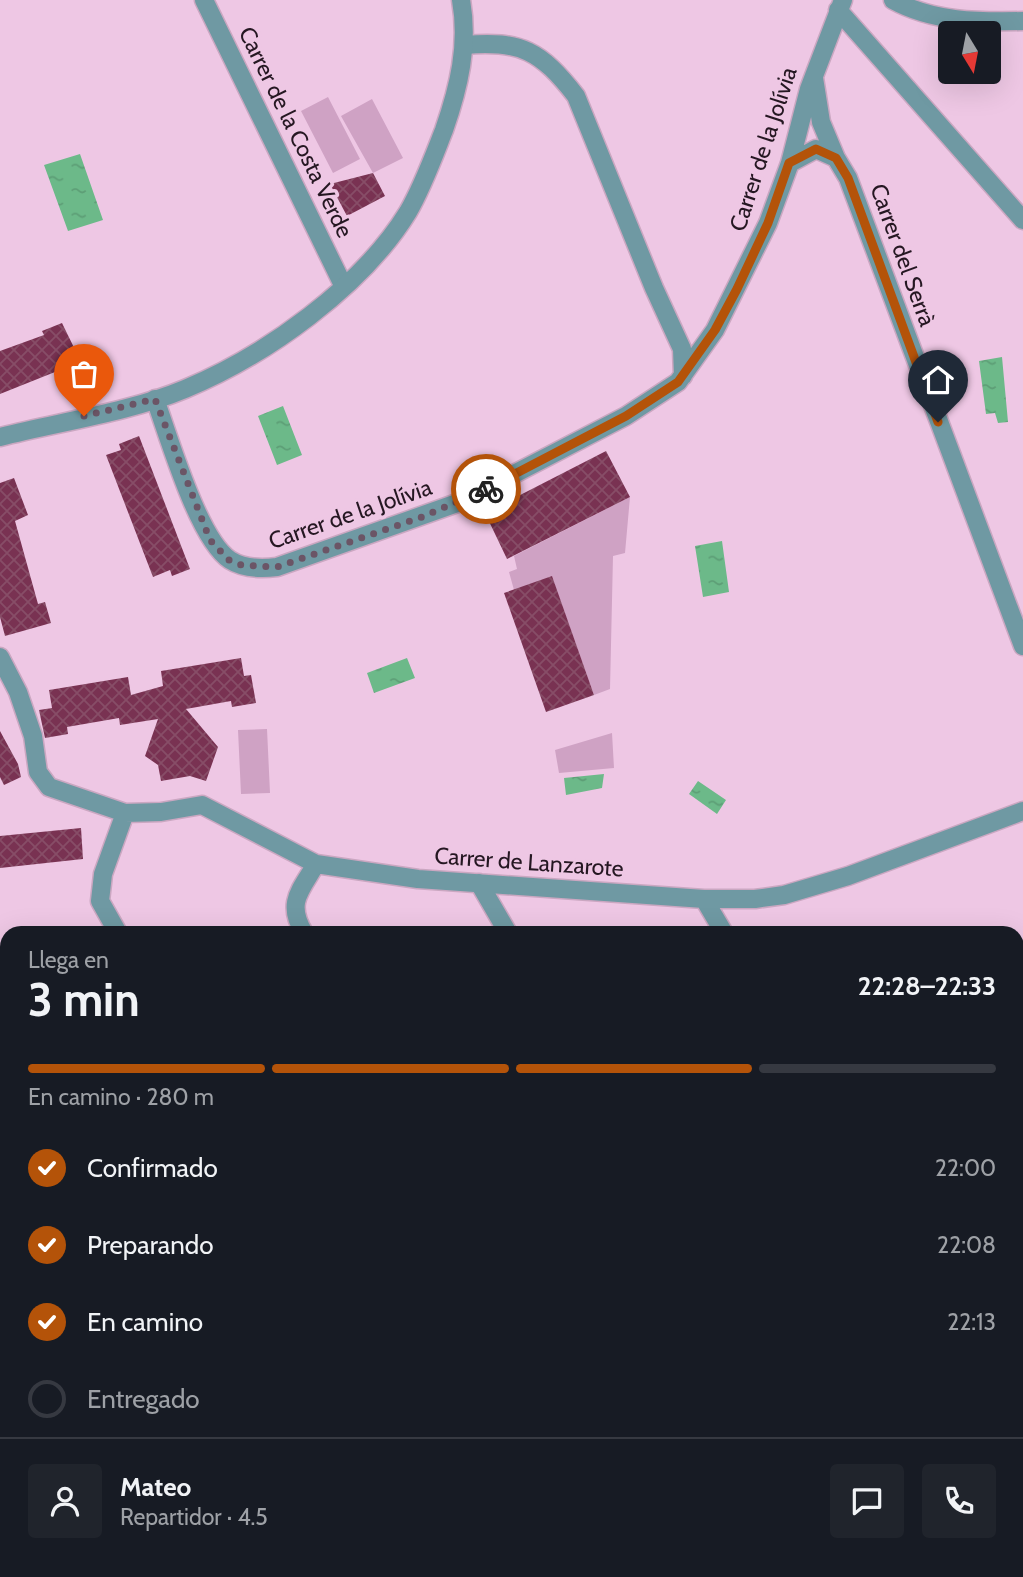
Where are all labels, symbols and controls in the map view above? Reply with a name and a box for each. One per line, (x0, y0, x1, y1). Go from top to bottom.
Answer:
north arrow (938, 21, 1001, 84)
map controls (938, 21, 1001, 84)
street label: Carrer de la Costa Verde (233, 22, 359, 242)
street label: Carrer de la Jolívia (723, 63, 803, 235)
street label: Carrer del Serrà (864, 180, 942, 330)
pin (54, 344, 114, 416)
pin (908, 350, 968, 422)
icon: bag (65, 355, 103, 393)
icon: home (919, 361, 957, 399)
courier (451, 454, 521, 524)
icon: bike (467, 470, 505, 508)
street label: Carrer de la Jolívia (265, 473, 435, 555)
street label: Carrer de Lanzarote (433, 841, 625, 883)
text: Llega en (28, 946, 109, 974)
text: 22:28–22:33 (858, 970, 996, 1002)
text: 3 min (28, 972, 140, 1028)
text: En camino · 280 m (28, 1083, 214, 1111)
icon: check (28, 1149, 66, 1187)
text: Confirmado (87, 1152, 218, 1184)
text: 22:00 (935, 1154, 996, 1182)
icon: check (28, 1226, 66, 1264)
text: Preparando (87, 1229, 214, 1261)
text: 22:08 (937, 1231, 996, 1259)
icon: check (28, 1303, 66, 1341)
text: En camino (87, 1306, 203, 1338)
text: 22:13 (947, 1308, 996, 1336)
text: Entregado (87, 1383, 200, 1415)
button: person (28, 1464, 102, 1538)
button: chat (830, 1464, 904, 1538)
button: phone (922, 1464, 996, 1538)
text: Mateo (120, 1471, 191, 1503)
text: Repartidor · 4.5 (120, 1503, 268, 1531)

